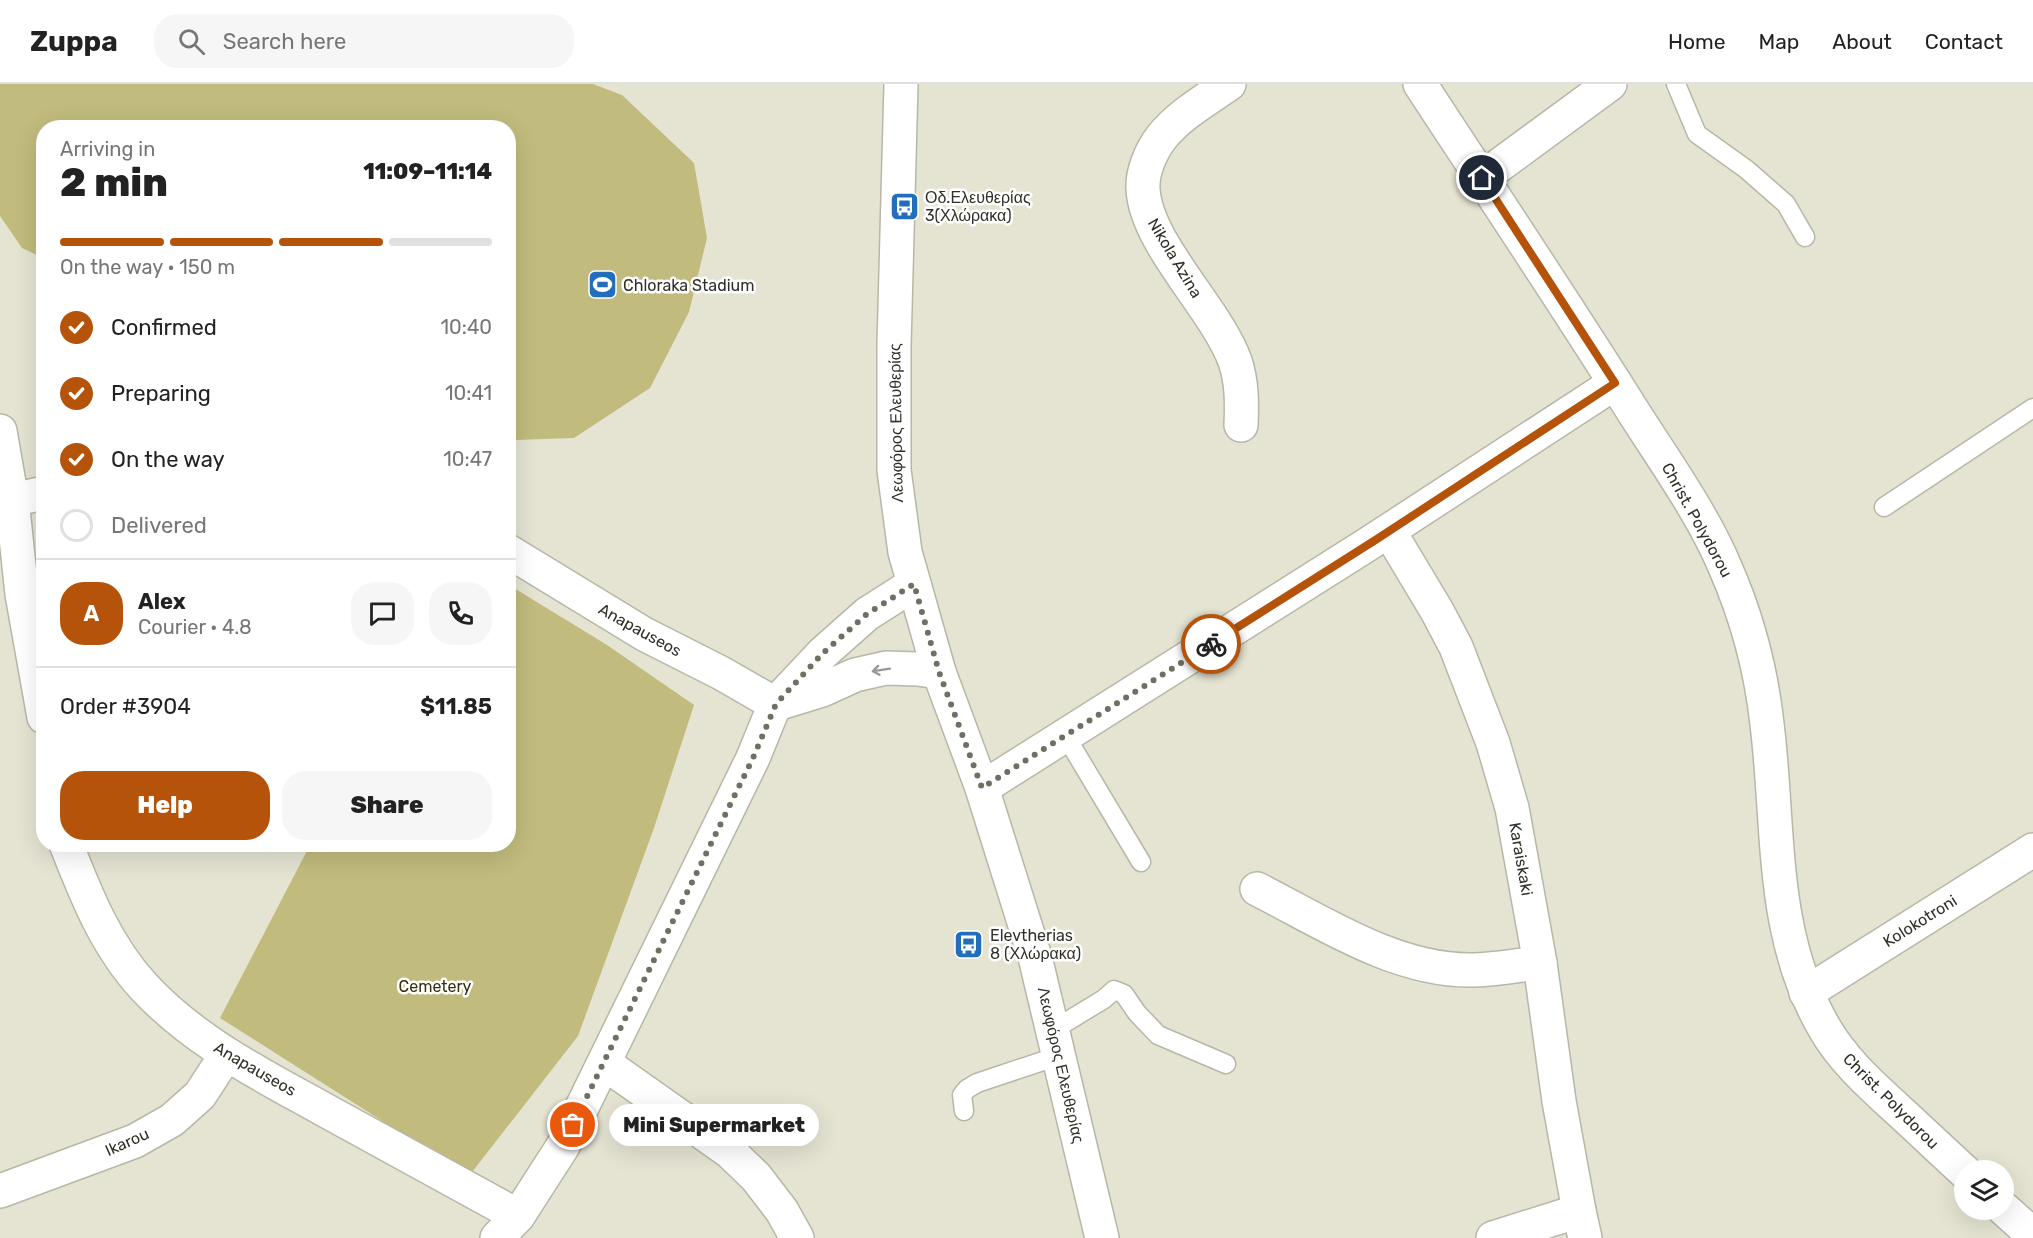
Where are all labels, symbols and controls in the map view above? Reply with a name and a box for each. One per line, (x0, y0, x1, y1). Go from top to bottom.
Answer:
search box (154, 14, 574, 68)
text: Zuppa (30, 25, 118, 58)
icon: search (175, 25, 208, 58)
text: Search here (223, 28, 346, 55)
text: Home (1668, 29, 1725, 54)
text: Map (1758, 29, 1799, 54)
text: About (1832, 29, 1892, 54)
text: Contact (1925, 29, 2003, 54)
text: Arriving in (60, 137, 155, 161)
pin (1456, 152, 1507, 203)
text: 11:09–11:14 (363, 158, 492, 185)
text: 2 min (60, 160, 168, 206)
icon: home (1465, 161, 1498, 194)
place label: Οδ.Ελευθερίας 3(Χλώρακα) (925, 188, 1031, 225)
bus stop icon: Οδ.Ελευθερίας 3(Χλώρακα) (888, 190, 920, 222)
street label: Nikola Azina (1144, 215, 1206, 301)
text: On the way · 150 m (60, 255, 235, 279)
sports icon: Chloraka Stadium (586, 269, 618, 301)
place label: Chloraka Stadium (623, 276, 754, 295)
icon: check (60, 311, 93, 344)
text: Confirmed (111, 314, 217, 341)
text: 10:40 (441, 315, 492, 339)
street label: Λεωφόρος Ελευθερίας (885, 343, 907, 503)
icon: check (60, 377, 93, 410)
text: Preparing (111, 380, 211, 407)
text: 10:41 (445, 381, 492, 405)
icon: check (60, 443, 93, 476)
text: On the way (111, 446, 225, 473)
text: 10:47 (443, 447, 492, 471)
street label: Christ. Polydorou (1658, 459, 1736, 581)
text: Delivered (111, 512, 207, 539)
button: chat (351, 582, 414, 645)
button: phone (429, 582, 492, 645)
text: Alex (138, 588, 186, 615)
street label: Anapauseos (595, 599, 685, 661)
text: A (84, 600, 99, 627)
courier (1181, 614, 1241, 674)
text: Courier · 4.8 (138, 615, 252, 639)
icon: bike (1195, 628, 1228, 661)
one-way arrow (872, 664, 892, 675)
text: Order #3904 (60, 693, 191, 720)
text: $11.85 (420, 693, 492, 720)
button: Help (60, 771, 270, 840)
button: Share (282, 771, 492, 840)
street label: Karaiskaki (1505, 821, 1537, 897)
street label: Kolokotroni (1880, 891, 1960, 951)
place label: Elevtherias 8 (Χλώρακα) (990, 926, 1081, 963)
bus stop icon: Elevtherias 8 (Χλώρακα) (953, 928, 985, 960)
park label: Cemetery (399, 977, 472, 996)
street label: Λεωφόρος Ελευθερίας (1034, 985, 1088, 1145)
street label: Anapauseos (211, 1038, 299, 1100)
street label: Christ. Polydorou (1839, 1049, 1943, 1153)
pin (547, 1099, 598, 1150)
callout: Mini Supermarket (609, 1104, 819, 1146)
icon: bag (556, 1108, 589, 1141)
text: Mini Supermarket (623, 1113, 805, 1137)
street label: Ikarou (102, 1124, 152, 1160)
map controls (1954, 1160, 2014, 1220)
button: layers (1954, 1160, 2014, 1220)

